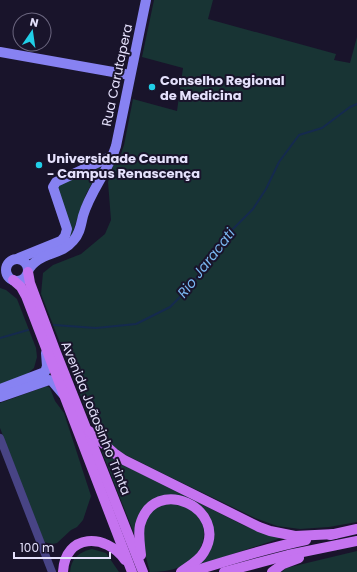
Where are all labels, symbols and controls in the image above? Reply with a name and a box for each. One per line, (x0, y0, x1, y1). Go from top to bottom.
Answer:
north arrow (12, 12, 52, 52)
text: N (28, 14, 40, 31)
street label: Rua Carutapera (97, 22, 137, 128)
place label: Conselho Regional de Medicina (160, 71, 285, 105)
marker: Conselho Regional de Medicina (147, 82, 157, 92)
place label: Universidade Ceuma - Campus Renascença (47, 149, 200, 183)
marker: Universidade Ceuma - Campus Renascença (34, 160, 44, 170)
water label: Rio Jaracati (173, 224, 240, 302)
street label: Avenida Joãosinho Trinta (56, 338, 136, 498)
scale bar (14, 534, 110, 560)
text: 100 m (20, 539, 54, 556)

